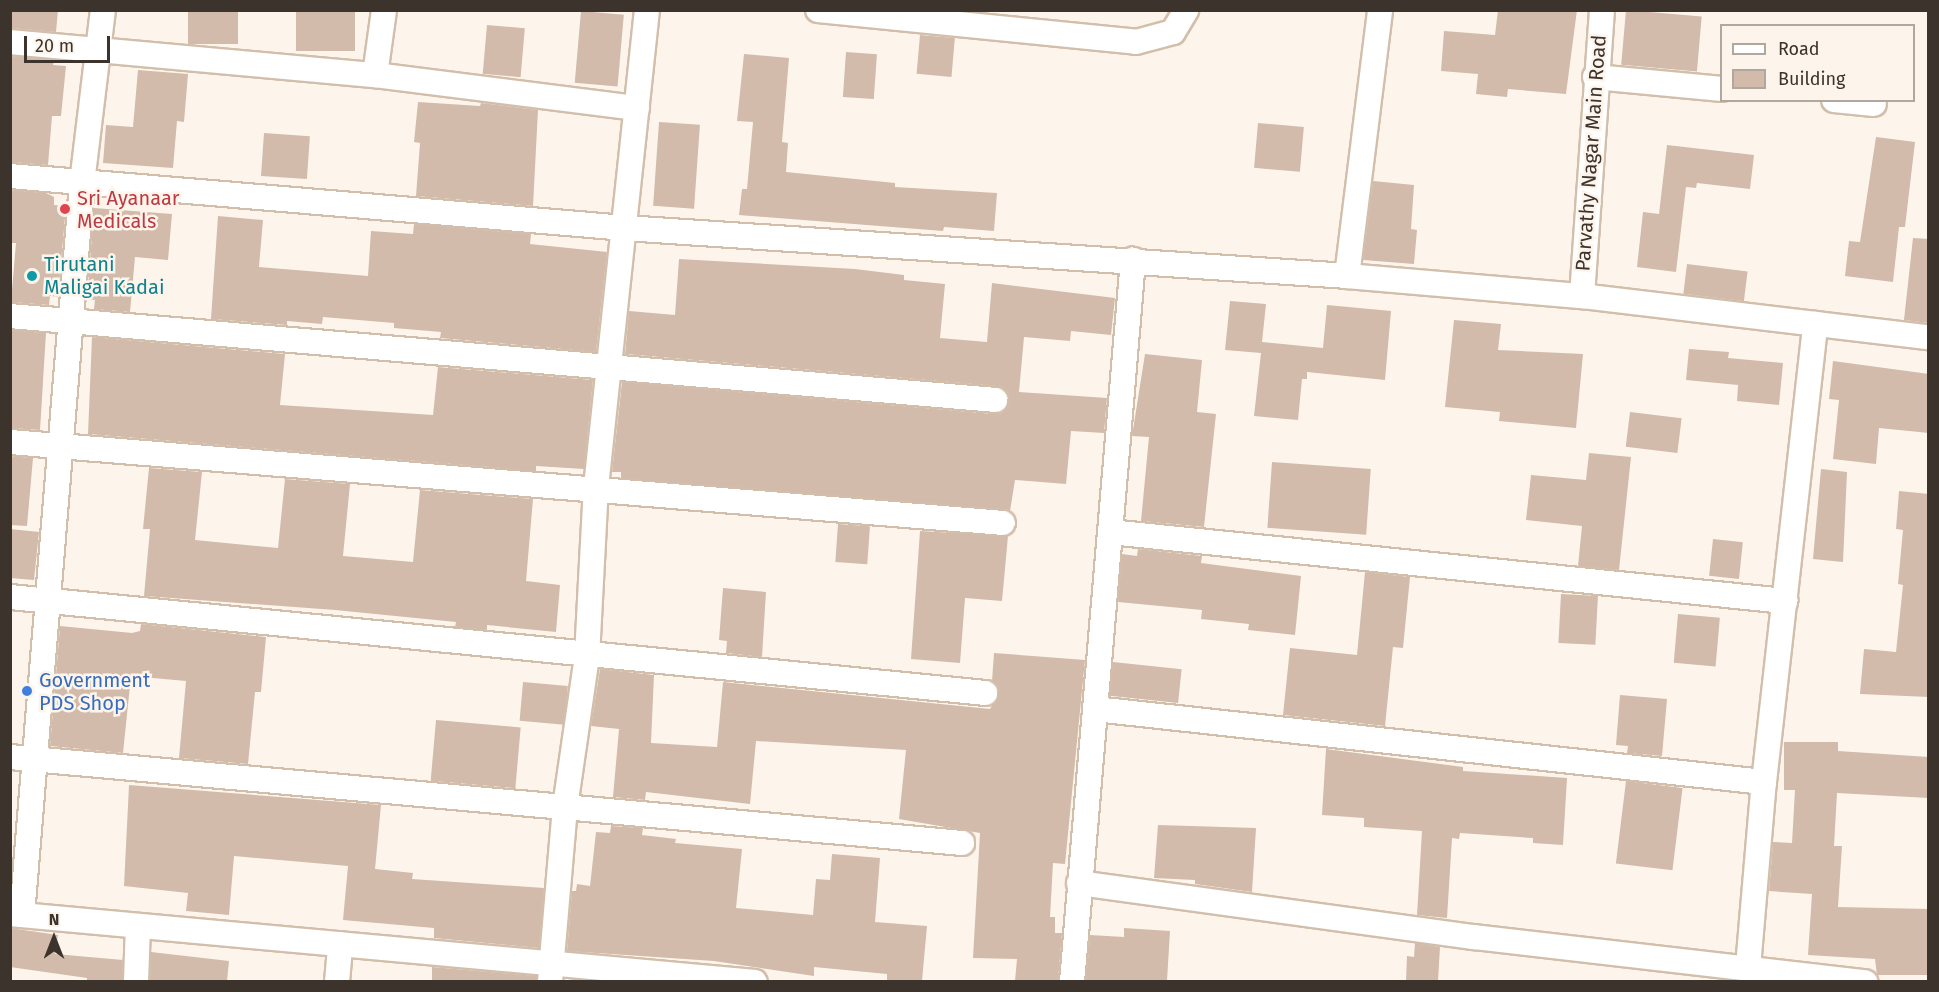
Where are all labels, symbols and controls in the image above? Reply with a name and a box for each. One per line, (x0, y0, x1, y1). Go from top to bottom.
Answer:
scale bar (27, 24, 112, 62)
legend (1720, 24, 1915, 102)
street label: Parvathy Nagar Main Road (1571, 34, 1611, 272)
text: 20 m (35, 35, 74, 57)
text: Road (1778, 38, 1820, 60)
text: Building (1778, 68, 1845, 90)
place label: Sri Ayanaar Medicals (77, 186, 180, 233)
marker: Sri Ayanaar Medicals (58, 202, 72, 216)
place label: Tirutani Maligai Kadai (44, 252, 165, 299)
marker: Tirutani Maligai Kadai (25, 269, 39, 283)
place label: Government PDS Shop (39, 668, 150, 715)
marker: Government PDS Shop (20, 684, 34, 698)
north arrow (24, 908, 84, 968)
text: N (49, 910, 59, 929)

